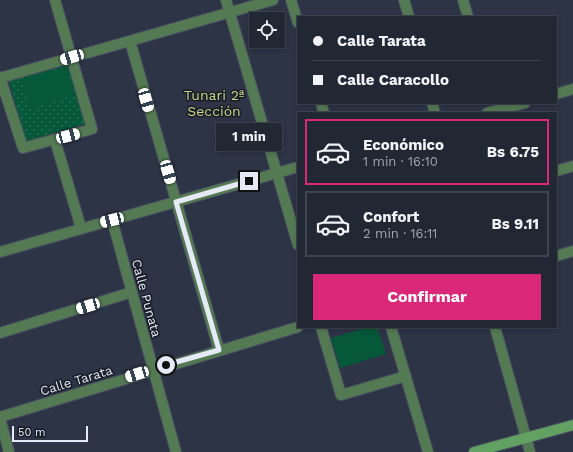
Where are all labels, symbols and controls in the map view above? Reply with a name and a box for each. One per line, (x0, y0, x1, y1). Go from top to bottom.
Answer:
map controls (249, 12, 285, 48)
button: locate (249, 12, 285, 48)
text: Calle Tarata (337, 32, 426, 50)
car (59, 48, 85, 66)
text: Calle Caracollo (337, 71, 449, 89)
car (137, 87, 155, 113)
district label: Tunari 2ª Sección (184, 87, 245, 119)
callout: 1 min (216, 123, 282, 151)
car (55, 127, 81, 145)
text: 1 min (232, 129, 266, 144)
icon: car (315, 134, 351, 170)
text: Económico (363, 136, 444, 154)
text: Bs 6.75 (487, 143, 539, 161)
text: 1 min · 16:10 (363, 154, 438, 169)
car (159, 159, 177, 185)
route end (240, 172, 258, 190)
icon: car (315, 206, 351, 242)
text: Confort (363, 208, 419, 226)
car (99, 211, 125, 229)
text: Bs 9.11 (492, 215, 539, 233)
text: 2 min · 16:11 (363, 226, 437, 241)
street label: Calle Punata (129, 258, 164, 339)
button: Confirmar (313, 274, 541, 320)
car (75, 297, 101, 315)
route start (157, 356, 175, 374)
street label: Calle Tarata (38, 362, 115, 399)
car (124, 365, 150, 383)
scale bar (12, 424, 88, 443)
text: 50 m (18, 426, 45, 439)

